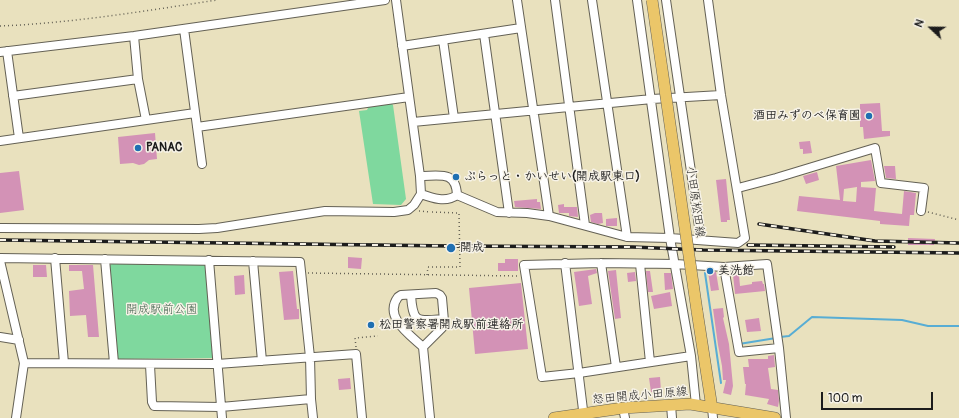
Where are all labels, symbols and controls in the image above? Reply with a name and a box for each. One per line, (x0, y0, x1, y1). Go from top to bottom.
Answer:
north arrow (911, 8, 951, 48)
text: N (912, 17, 927, 29)
place label: 酒田みずのべ保育園 (753, 109, 861, 123)
marker: 酒田みずのべ保育園 (864, 111, 874, 121)
place label: PANAC (146, 141, 182, 155)
marker: PANAC (133, 143, 143, 153)
street label: 小田原松田線 (683, 165, 707, 239)
place label: ぷらっと・かいせい(開成駅東口) (464, 170, 640, 184)
marker: ぷらっと・かいせい(開成駅東口) (451, 172, 461, 182)
place label: 開成 (460, 241, 484, 255)
marker: 開成 (445, 242, 457, 254)
place label: 美洗館 (718, 264, 754, 278)
marker: 美洗館 (705, 266, 715, 276)
park label: 開成駅前公園 (126, 303, 198, 317)
place label: 松田警察署開成駅前連絡所 (379, 318, 523, 332)
marker: 松田警察署開成駅前連絡所 (366, 320, 376, 330)
scale bar (823, 384, 935, 410)
street label: 怒田開成小田原線 (592, 385, 688, 407)
text: 100 m (828, 391, 862, 406)

